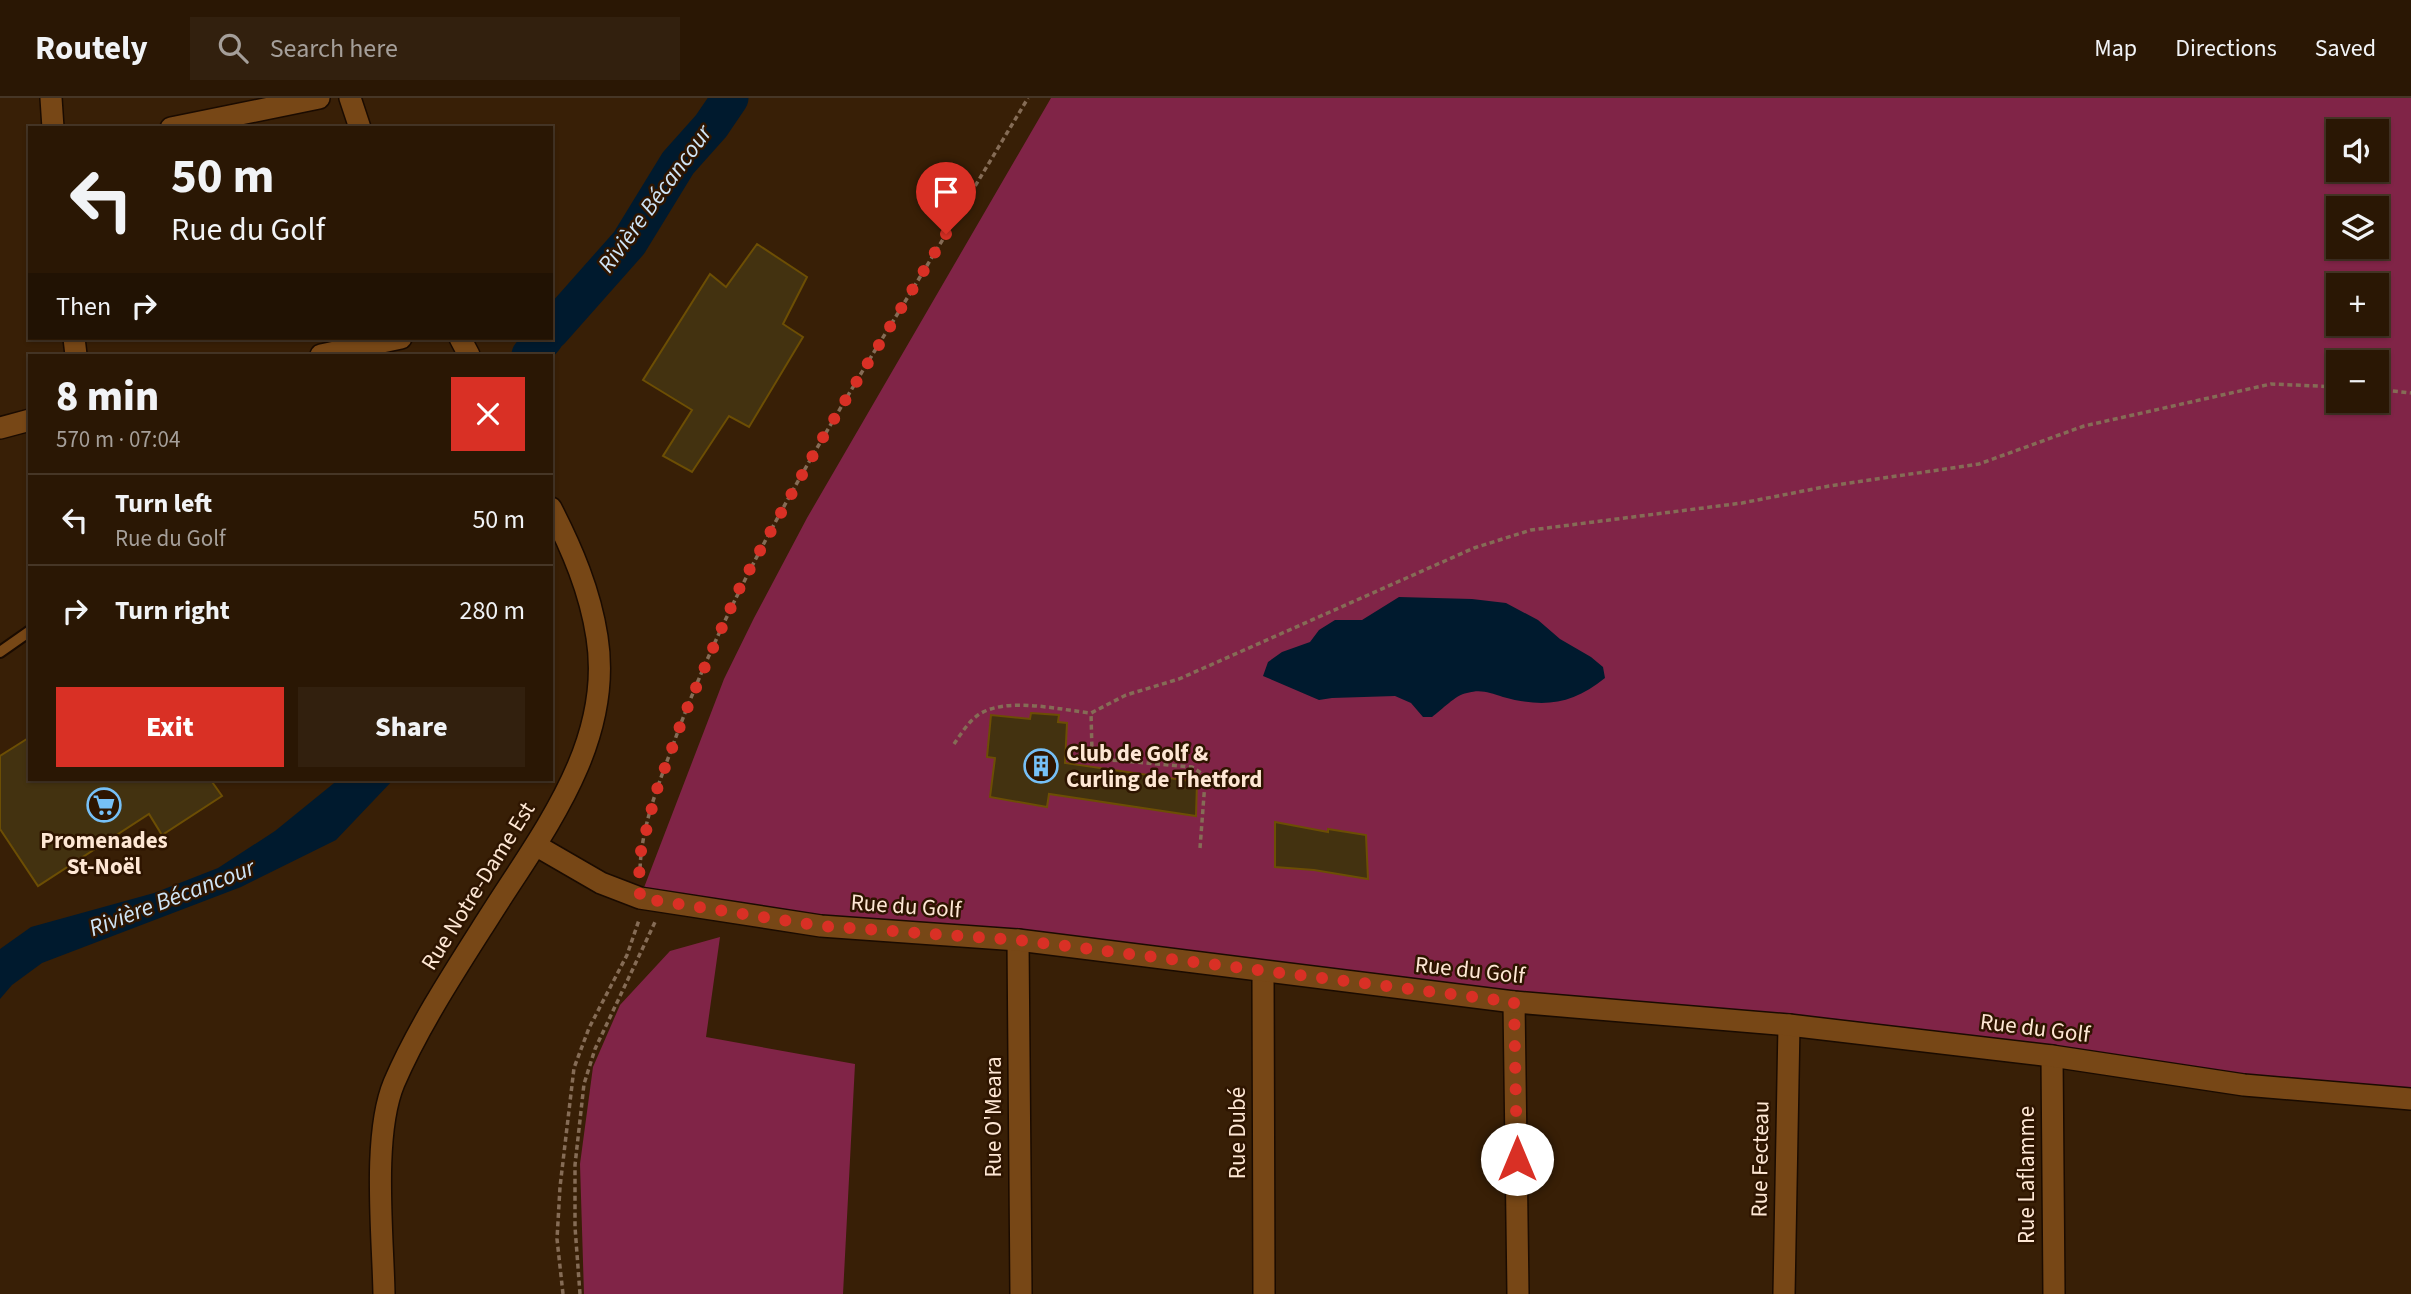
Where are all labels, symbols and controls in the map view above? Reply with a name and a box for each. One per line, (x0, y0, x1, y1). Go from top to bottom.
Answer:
search box (190, 17, 680, 80)
text: Routely (35, 25, 148, 72)
icon: search (214, 29, 252, 67)
text: Search here (270, 30, 398, 67)
text: Map (2094, 31, 2137, 66)
text: Directions (2175, 31, 2277, 66)
text: Saved (2315, 31, 2376, 66)
water label: Rivière Bécancour (589, 116, 722, 280)
map controls (2326, 119, 2389, 413)
button: sound (2326, 119, 2389, 182)
text: 50 m (171, 142, 275, 212)
icon: left (56, 154, 147, 245)
pin (916, 162, 976, 234)
icon: arrive (927, 173, 965, 211)
button: layers (2326, 196, 2389, 259)
text: Rue du Golf (171, 207, 325, 253)
button: + (2326, 273, 2389, 336)
icon: right (125, 287, 163, 325)
text: Then (56, 288, 111, 325)
button: − (2326, 350, 2389, 413)
text: 8 min (56, 367, 159, 427)
button: close (451, 377, 525, 451)
text: 570 m · 07:04 (56, 423, 180, 456)
text: Turn left (115, 485, 212, 522)
icon: left (56, 501, 94, 539)
text: 50 m (472, 501, 525, 538)
text: Rue du Golf (115, 522, 226, 555)
icon: right (56, 592, 94, 630)
text: Turn right (115, 592, 230, 629)
text: 280 m (459, 592, 525, 629)
button: Exit (56, 687, 284, 767)
button: Share (298, 687, 525, 767)
place label: Club de Golf & Curling de Thetford (1066, 737, 1263, 796)
building icon: Club de Golf & Curling de Thetford (1022, 747, 1060, 785)
supermarket icon: Promenades St-Noël (85, 786, 123, 824)
street label: Rue Notre-Dame Est (413, 795, 543, 976)
place label: Promenades St-Noël (40, 824, 168, 883)
water label: Rivière Bécancour (84, 850, 262, 946)
street label: Rue du Golf (850, 886, 964, 926)
street label: Rue du Golf (1413, 948, 1528, 992)
street label: Rue du Golf (1978, 1005, 2093, 1051)
street label: Rue O'Meara (977, 1056, 1010, 1178)
street label: Rue Dubé (1221, 1087, 1254, 1179)
street label: Rue Fecteau (1742, 1100, 1778, 1218)
street label: Rue Laflamme (2010, 1106, 2043, 1244)
position arrow (1480, 1122, 1554, 1196)

